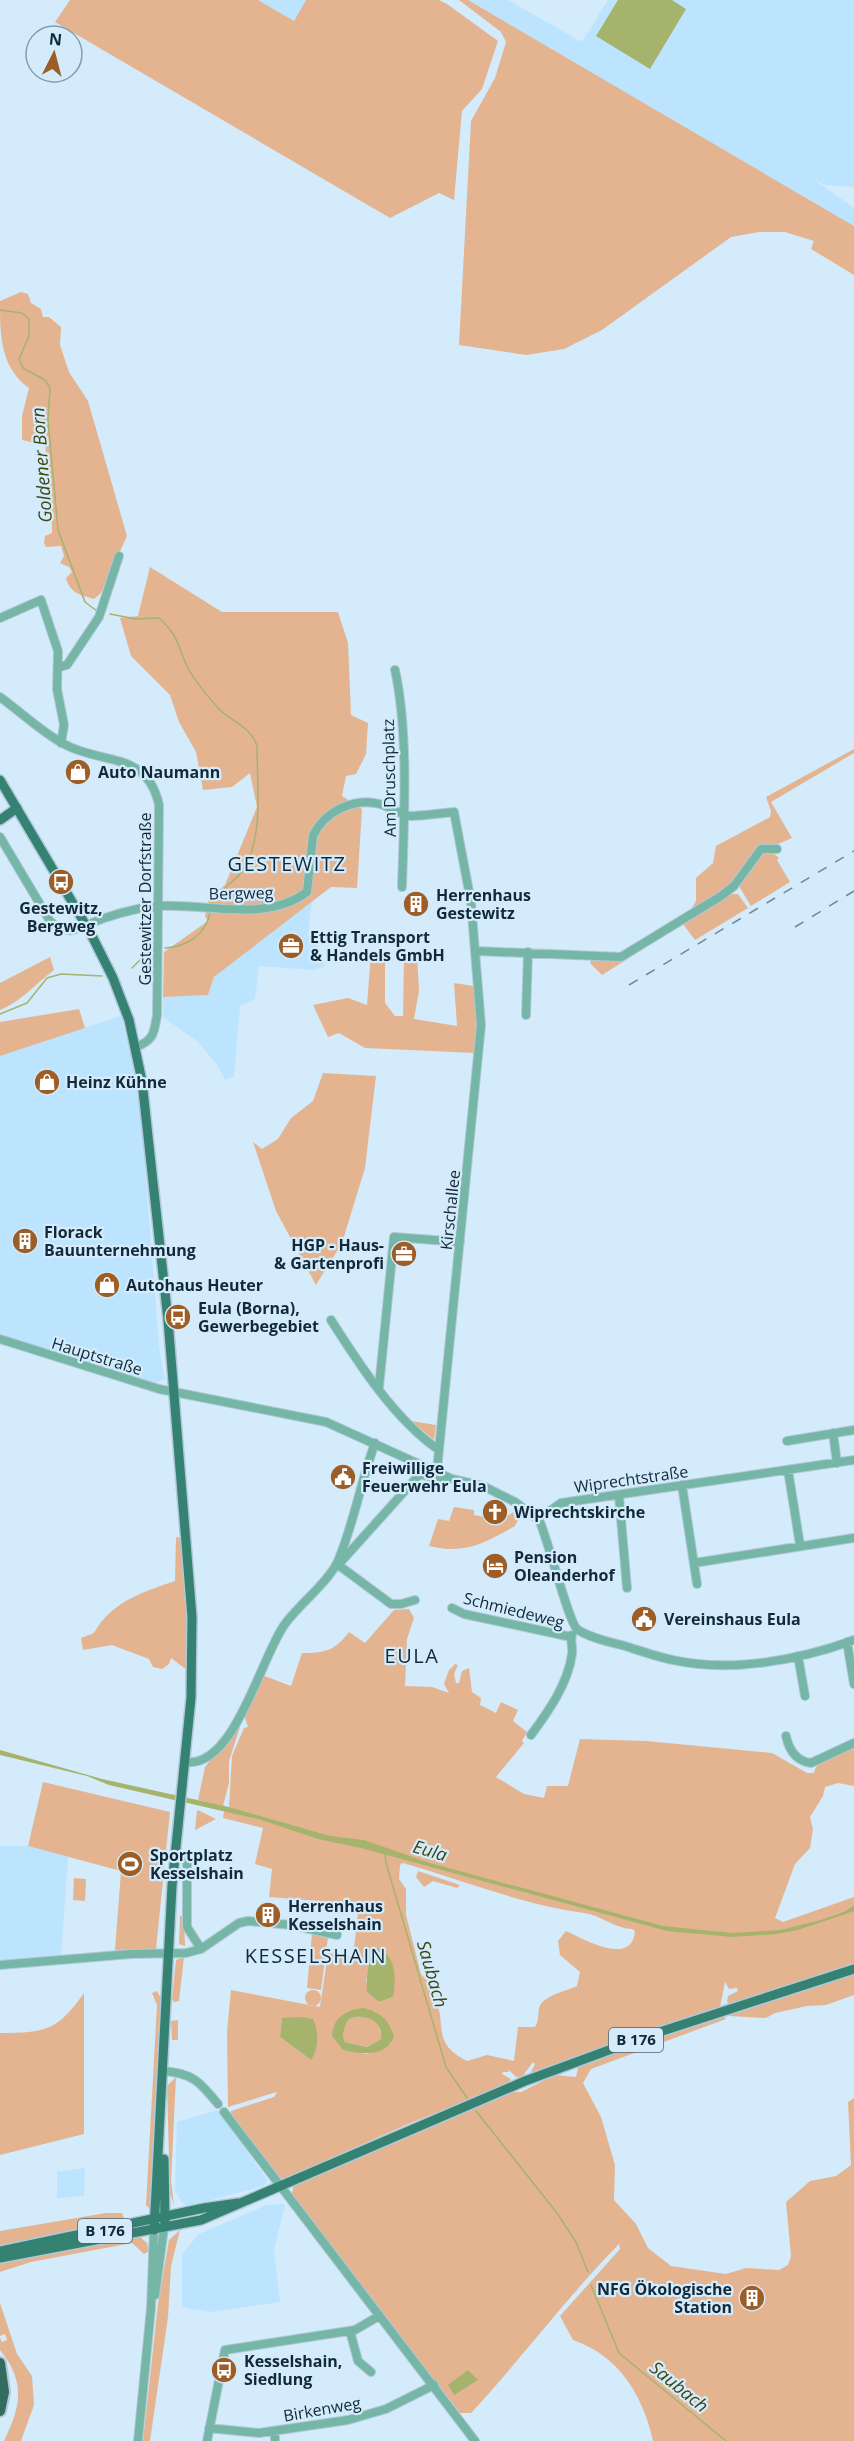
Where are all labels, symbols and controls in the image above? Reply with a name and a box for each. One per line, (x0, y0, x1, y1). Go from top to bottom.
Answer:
north arrow (24, 24, 84, 84)
text: N (48, 27, 63, 51)
water label: Goldener Born (25, 406, 57, 524)
street label: Am Druschplatz (377, 719, 401, 837)
shop icon: Auto Naumann (63, 757, 93, 787)
place label: Auto Naumann (98, 761, 220, 783)
street label: Gestewitzer Dorfstraße (134, 812, 156, 986)
district label: GESTEWITZ (228, 850, 346, 877)
bus stop icon: Gestewitz, Bergweg (46, 867, 76, 897)
street label: Bergweg (209, 881, 274, 905)
place label: Herrenhaus Gestewitz (436, 884, 531, 924)
building icon: Herrenhaus Gestewitz (401, 889, 431, 919)
place label: Gestewitz, Bergweg (19, 897, 103, 937)
place label: Ettig Transport & Handels GmbH (310, 926, 445, 966)
office icon: Ettig Transport & Handels GmbH (276, 931, 306, 961)
shop icon: Heinz Kühne (32, 1067, 62, 1097)
place label: Heinz Kühne (66, 1071, 167, 1093)
street label: Kirschallee (435, 1169, 465, 1251)
place label: Florack Bauunternehmung (44, 1221, 196, 1261)
building icon: Florack Bauunternehmung (10, 1226, 40, 1256)
place label: HGP - Haus- & Gartenprofi (274, 1234, 384, 1274)
office icon: HGP - Haus- & Gartenprofi (389, 1239, 419, 1269)
shop icon: Autohaus Heuter (92, 1270, 122, 1300)
place label: Autohaus Heuter (126, 1274, 263, 1296)
place label: Eula (Borna), Gewerbegebiet (198, 1297, 319, 1337)
bus stop icon: Eula (Borna), Gewerbegebiet (163, 1302, 193, 1332)
street label: Hauptstraße (49, 1332, 145, 1380)
place label: Freiwillige Feuerwehr Eula (362, 1457, 487, 1497)
street label: Wiprechtstraße (573, 1460, 689, 1498)
public building icon: Freiwillige Feuerwehr Eula (328, 1462, 358, 1492)
church icon: Wiprechtskirche (480, 1497, 510, 1527)
place label: Wiprechtskirche (514, 1501, 645, 1523)
place label: Pension Oleanderhof (514, 1546, 616, 1586)
hotel icon: Pension Oleanderhof (480, 1551, 510, 1581)
street label: Schmiedeweg (461, 1587, 567, 1633)
public building icon: Vereinshaus Eula (629, 1604, 659, 1634)
place label: Vereinshaus Eula (664, 1608, 801, 1630)
district label: EULA (385, 1642, 439, 1669)
water label: Eula (410, 1834, 450, 1866)
place label: Sportplatz Kesselshain (150, 1844, 244, 1884)
sports icon: Sportplatz Kesselshain (115, 1849, 145, 1879)
place label: Herrenhaus Kesselshain (288, 1895, 383, 1935)
building icon: Herrenhaus Kesselshain (253, 1900, 283, 1930)
water label: Saubach (412, 1937, 454, 2010)
district label: KESSELSHAIN (245, 1942, 387, 1969)
road number: B 176 (609, 2028, 663, 2052)
road number: B 176 (78, 2219, 132, 2243)
place label: NFG Ökologische Station (597, 2278, 732, 2318)
building icon: NFG Ökologische Station (737, 2283, 767, 2313)
place label: Kesselshain, Siedlung (244, 2350, 342, 2390)
bus stop icon: Kesselshain, Siedlung (209, 2355, 239, 2385)
water label: Saubach (645, 2355, 714, 2417)
street label: Birkenweg (282, 2391, 363, 2427)

